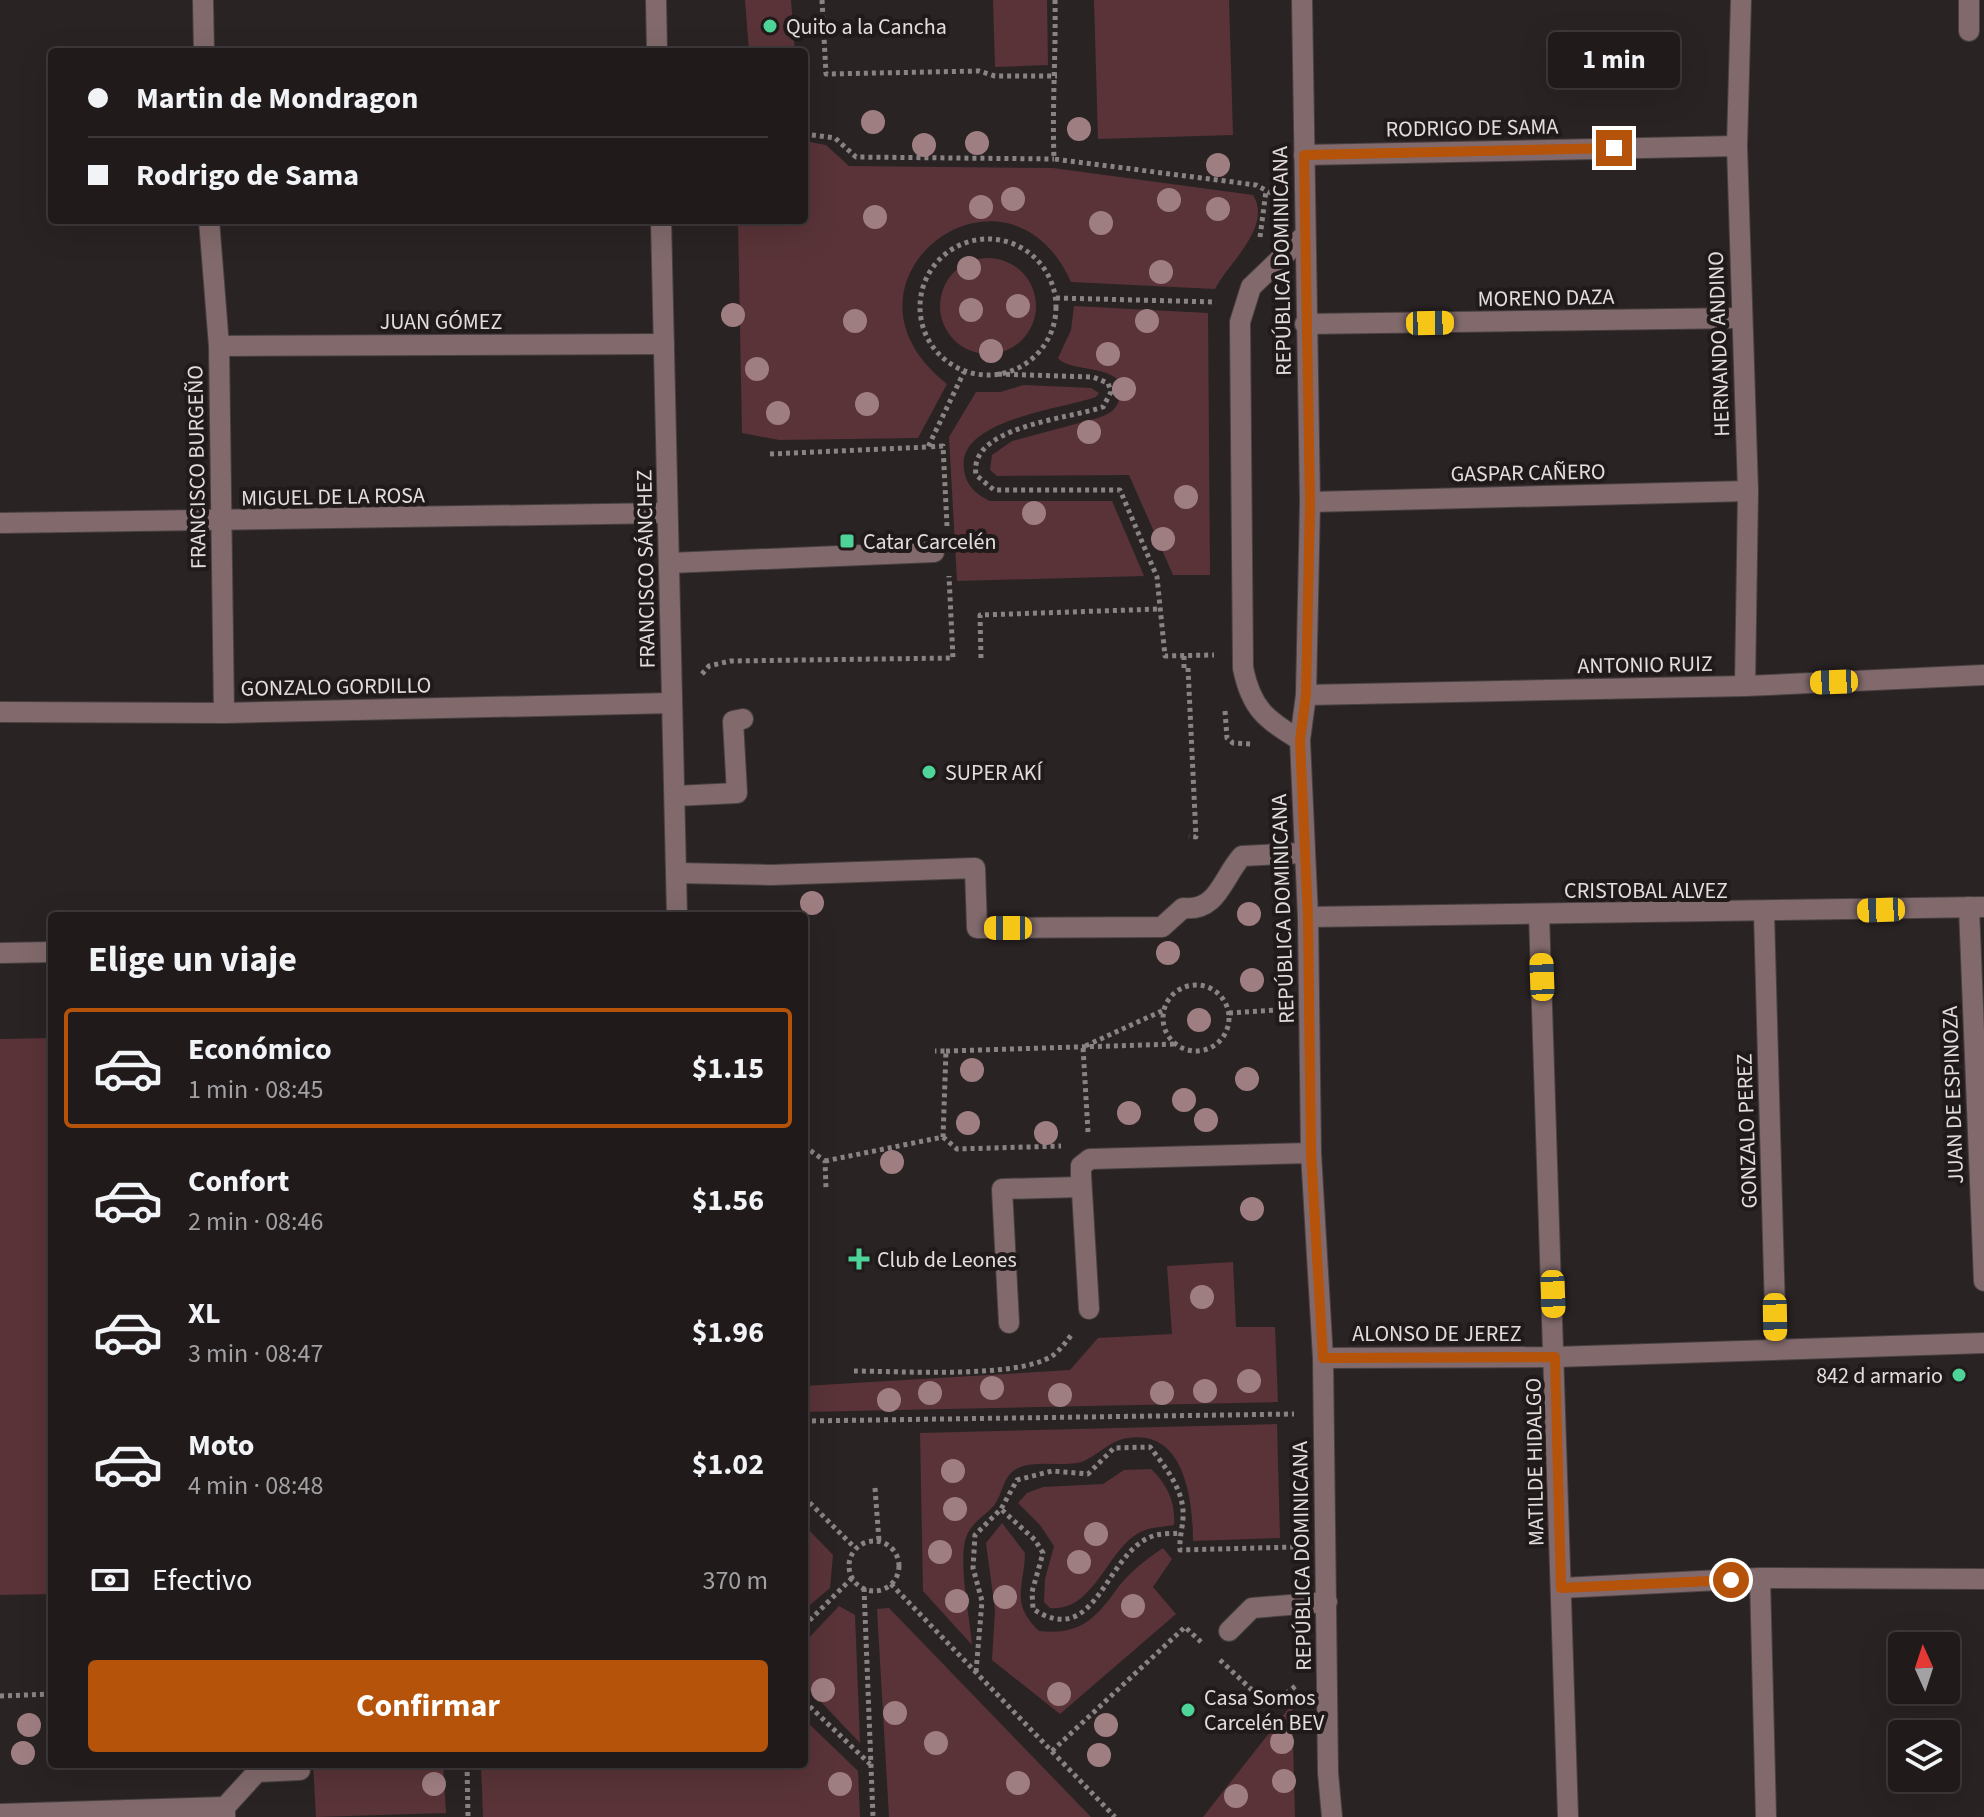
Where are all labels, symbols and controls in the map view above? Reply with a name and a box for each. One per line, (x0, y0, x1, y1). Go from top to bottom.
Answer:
place label: Quito a la Cancha (786, 11, 947, 43)
marker: Quito a la Cancha (761, 17, 779, 35)
callout: 1 min (1548, 32, 1680, 88)
text: 1 min (1582, 41, 1646, 78)
text: Martin de Mondragon (136, 77, 418, 120)
street label: RODRIGO DE SAMA (1385, 110, 1559, 146)
route end (1596, 130, 1632, 166)
street label: REPÚBLICA DOMINICANA (1264, 146, 1300, 376)
text: Rodrigo de Sama (136, 154, 359, 197)
street label: HERNANDO ANDINO (1700, 251, 1738, 437)
street label: MORENO DAZA (1477, 281, 1615, 315)
street label: JUAN GÓMEZ (380, 306, 502, 338)
car (1406, 311, 1454, 335)
street label: FRANCISCO BURGEÑO (179, 365, 215, 569)
street label: GASPAR CAÑERO (1450, 456, 1606, 490)
street label: FRANCISCO SÁNCHEZ (628, 469, 664, 669)
street label: MIGUEL DE LA ROSA (241, 479, 425, 515)
place label: Catar Carcelén (863, 526, 997, 558)
marker: Catar Carcelén (838, 532, 856, 550)
street label: ANTONIO RUIZ (1577, 648, 1713, 682)
street label: GONZALO GORDILLO (240, 669, 432, 705)
car (1810, 669, 1858, 695)
place label: SUPER AKÍ (945, 757, 1044, 789)
marker: SUPER AKÍ (920, 763, 938, 781)
street label: REPÚBLICA DOMINICANA (1263, 794, 1303, 1024)
street label: CRISTOBAL ALVEZ (1564, 875, 1728, 907)
car (1857, 897, 1905, 923)
car (984, 916, 1032, 940)
text: Elige un viaje (88, 934, 297, 985)
car (1529, 953, 1555, 1001)
street label: JUAN DE ESPINOZA (1934, 1005, 1972, 1185)
text: Económico (188, 1028, 332, 1071)
icon: car (92, 1032, 164, 1104)
text: $1.15 (692, 1047, 764, 1090)
street label: GONZALO PEREZ (1728, 1053, 1766, 1209)
text: 1 min · 08:45 (188, 1071, 323, 1108)
text: Confort (188, 1160, 289, 1203)
icon: car (92, 1164, 164, 1236)
text: $1.56 (692, 1179, 764, 1222)
text: 2 min · 08:46 (188, 1203, 323, 1240)
place label: Club de Leones (877, 1244, 1017, 1276)
marker: Club de Leones (848, 1248, 870, 1270)
car (1540, 1270, 1566, 1318)
text: XL (188, 1292, 221, 1335)
car (1763, 1293, 1787, 1341)
icon: car (92, 1296, 164, 1368)
text: $1.96 (692, 1311, 764, 1354)
street label: ALONSO DE JEREZ (1352, 1318, 1522, 1350)
text: 3 min · 08:47 (188, 1335, 323, 1372)
place label: 842 d armario (1816, 1360, 1943, 1392)
marker: 842 d armario (1950, 1366, 1968, 1384)
street label: MATILDE HIDALGO (1518, 1378, 1552, 1546)
text: Moto (188, 1424, 254, 1467)
icon: car (92, 1428, 164, 1500)
street label: REPÚBLICA DOMINICANA (1284, 1441, 1320, 1671)
text: $1.02 (692, 1443, 764, 1486)
text: 4 min · 08:48 (188, 1467, 323, 1504)
icon: cash (88, 1558, 132, 1602)
text: Efectivo (152, 1559, 252, 1602)
text: 370 m (702, 1562, 768, 1599)
route start (1713, 1562, 1749, 1598)
north arrow (1888, 1632, 1960, 1704)
map controls (1888, 1632, 1960, 1792)
button: Confirmar (88, 1660, 768, 1752)
place label: Casa Somos Carcelén BEV (1204, 1682, 1325, 1739)
marker: Casa Somos Carcelén BEV (1179, 1701, 1197, 1719)
button: layers (1888, 1720, 1960, 1792)

